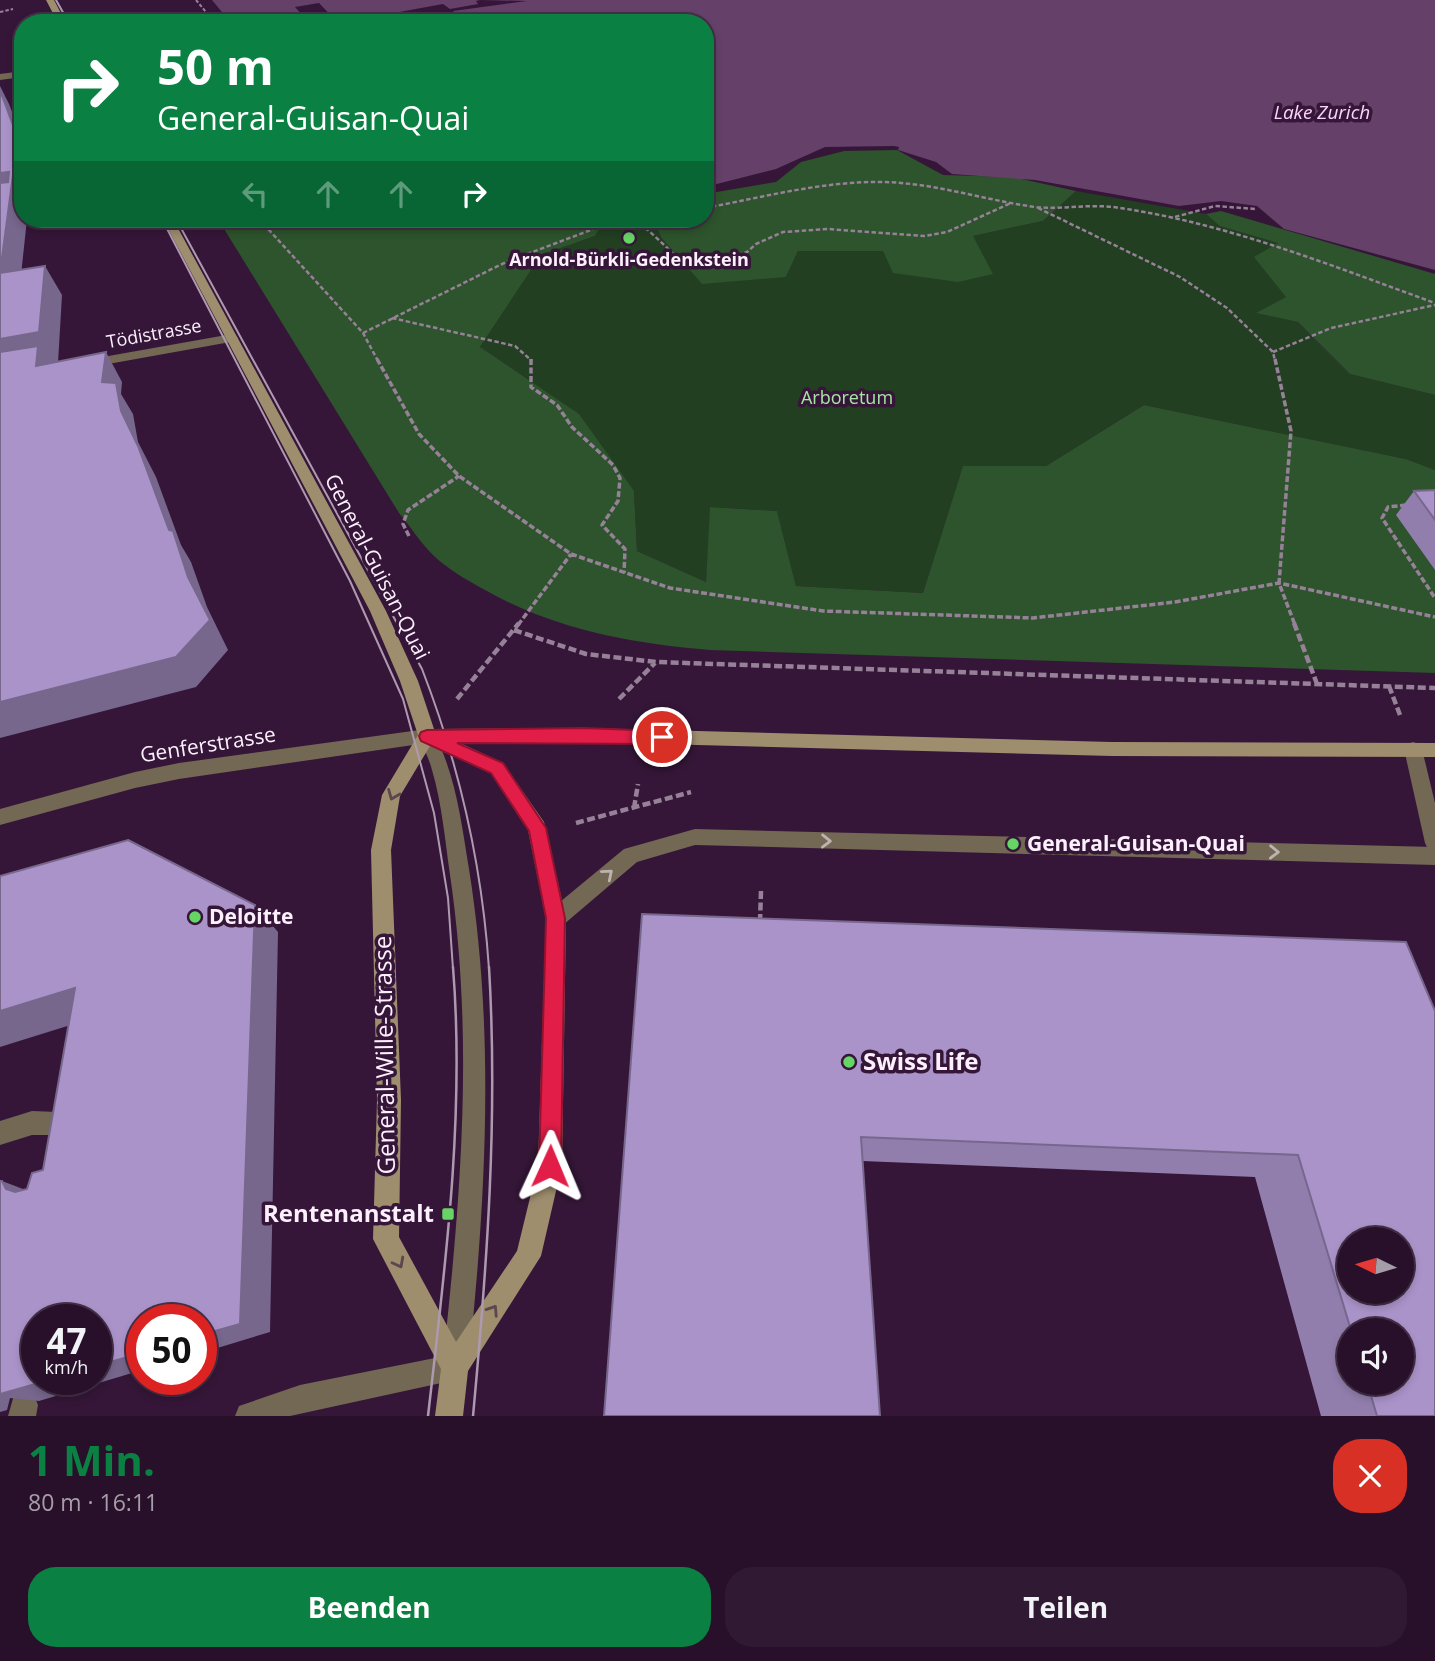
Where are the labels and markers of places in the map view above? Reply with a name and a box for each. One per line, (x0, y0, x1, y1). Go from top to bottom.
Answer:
marker: Arnold-Bürkli-Gedenkstein (621, 230, 637, 246)
place label: Arnold-Bürkli-Gedenkstein (509, 247, 749, 271)
pin (632, 707, 692, 767)
place label: General-Guisan-Quai (1027, 829, 1245, 857)
marker: General-Guisan-Quai (1005, 836, 1021, 852)
place label: Deloitte (209, 902, 293, 930)
marker: Deloitte (187, 909, 203, 925)
place label: Swiss Life (863, 1044, 979, 1077)
marker: Swiss Life (841, 1054, 857, 1070)
place label: Rentenanstalt (263, 1196, 434, 1229)
marker: Rentenanstalt (440, 1206, 456, 1222)

